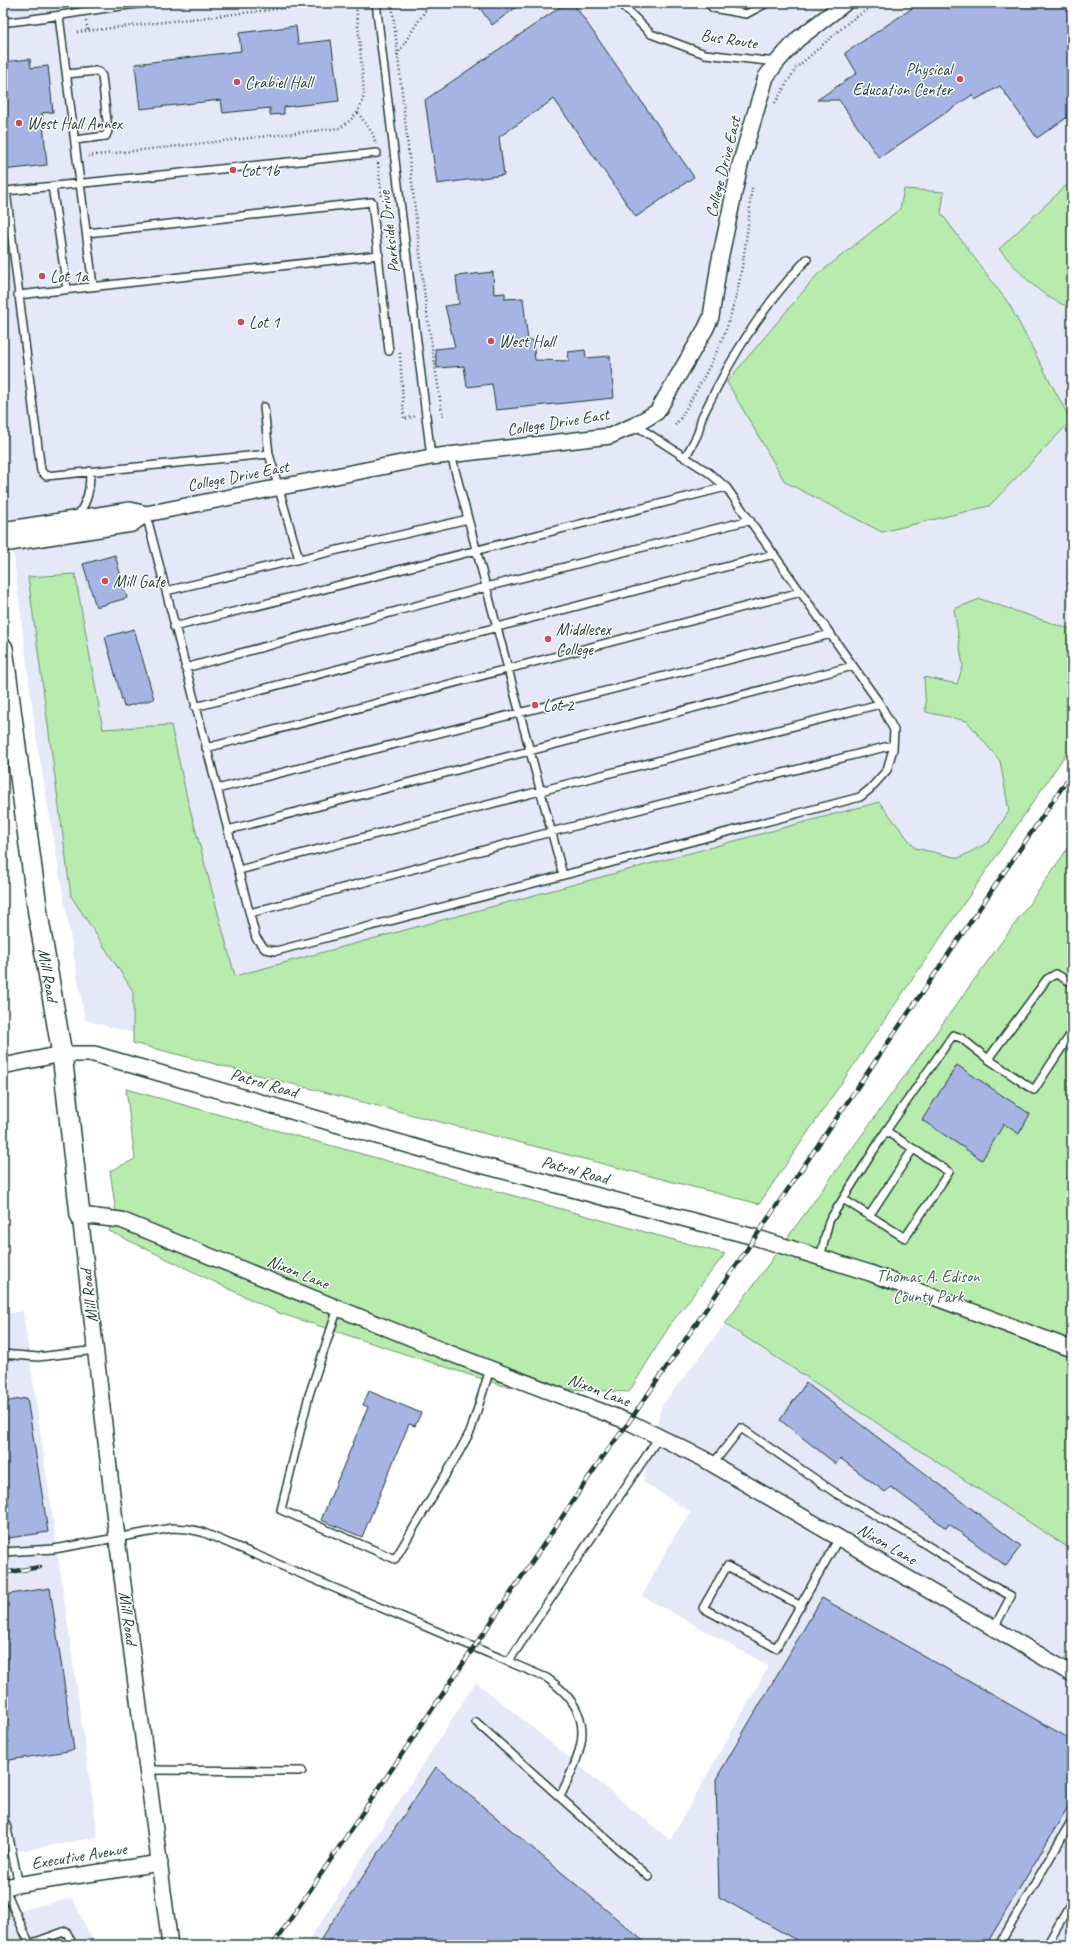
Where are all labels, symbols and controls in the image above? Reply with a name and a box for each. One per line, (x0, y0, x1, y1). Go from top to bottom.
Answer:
street label: Bus Route (699, 24, 760, 54)
place label: Physical Education Center (852, 59, 955, 100)
place label: Crabiel Hall (245, 72, 315, 93)
marker: Physical Education Center (955, 74, 965, 84)
marker: Crabiel Hall (232, 77, 242, 87)
street label: College Drive East (700, 112, 746, 220)
place label: West Hall Annex (27, 113, 123, 134)
marker: West Hall Annex (14, 118, 24, 128)
place label: Lot 1b (241, 160, 281, 181)
marker: Lot 1b (228, 165, 238, 175)
street label: Parkside Drive (373, 188, 404, 274)
place label: Lot 1a (50, 266, 90, 287)
marker: Lot 1a (37, 271, 47, 281)
place label: Lot 1 (249, 312, 281, 333)
marker: Lot 1 (236, 317, 246, 327)
place label: West Hall (499, 331, 558, 352)
marker: West Hall (486, 336, 496, 346)
street label: College Drive East (505, 403, 613, 440)
street label: College Drive East (185, 455, 293, 496)
place label: Mill Gate (113, 571, 166, 592)
marker: Mill Gate (100, 576, 110, 586)
place label: Middlesex College (556, 619, 612, 660)
marker: Middlesex College (543, 634, 553, 644)
place label: Lot 2 (543, 695, 575, 716)
marker: Lot 2 (530, 700, 540, 710)
street label: Mill Road (34, 947, 64, 1005)
street label: Patrol Road (228, 1063, 302, 1103)
street label: Patrol Road (539, 1151, 613, 1190)
street label: Nixon Lane (264, 1250, 333, 1294)
street label: Mill Road (75, 1266, 103, 1324)
park label: Thomas A. Edison County Park (876, 1266, 981, 1307)
street label: Nixon Lane (565, 1369, 634, 1412)
street label: Nixon Lane (854, 1519, 922, 1570)
street label: Mill Road (114, 1590, 142, 1648)
street label: Executive Avenue (30, 1838, 130, 1874)

